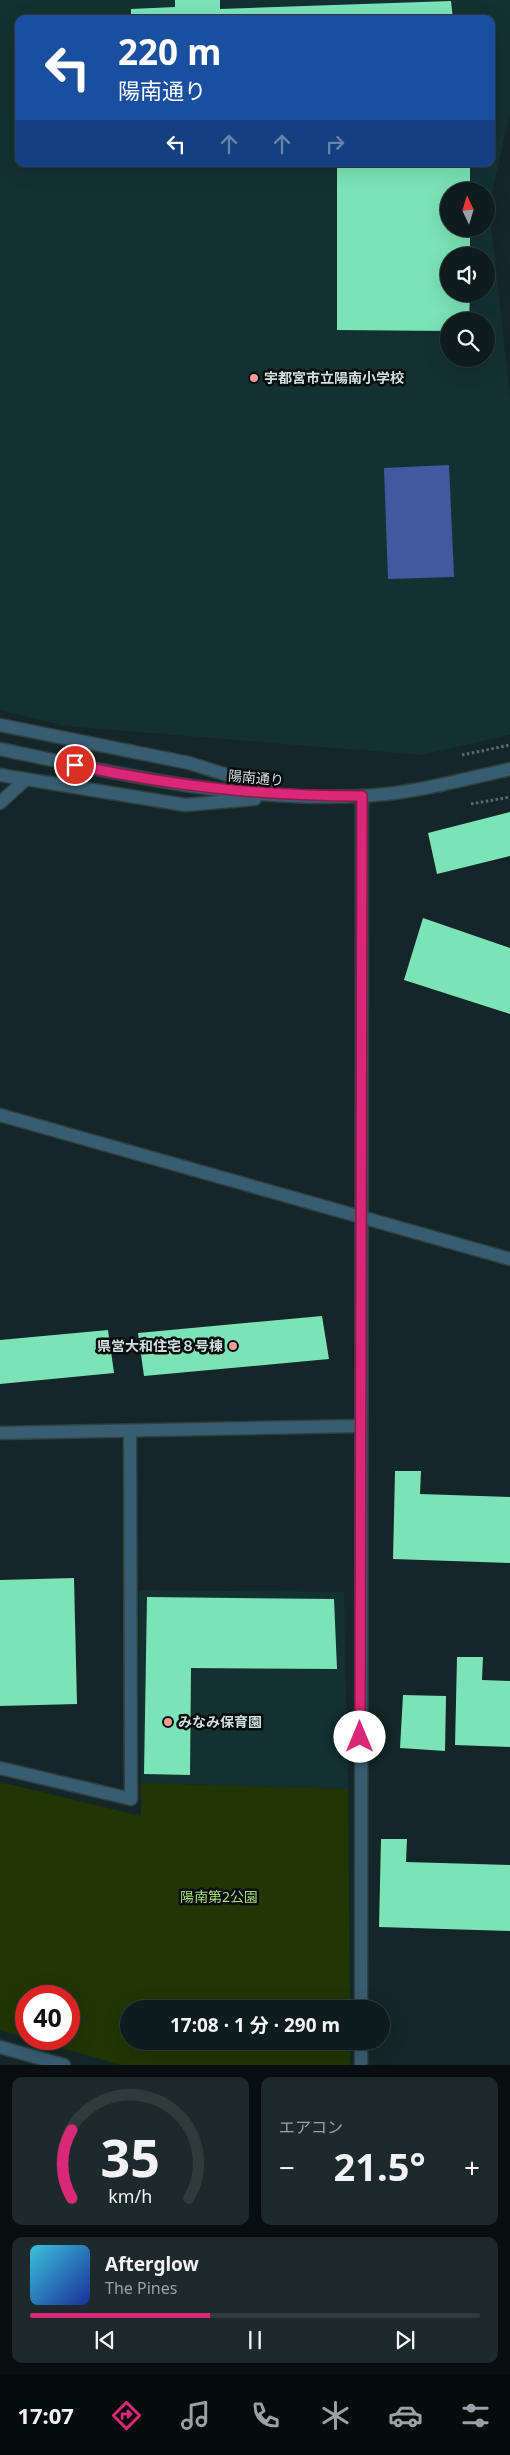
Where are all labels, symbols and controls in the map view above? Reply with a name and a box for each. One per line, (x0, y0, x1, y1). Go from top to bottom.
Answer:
text: 220 m (118, 28, 221, 75)
icon: left (35, 35, 100, 100)
text: 陽南通り (118, 75, 206, 105)
icon: left (162, 130, 190, 158)
icon: ahead (215, 130, 243, 158)
icon: ahead (268, 130, 296, 158)
icon: right (321, 130, 349, 158)
north arrow (440, 182, 495, 238)
map controls (440, 182, 495, 367)
button: sound (440, 247, 495, 302)
button: search (440, 312, 495, 367)
place label: 宇都宮市立陽南小学校 (264, 368, 404, 387)
marker: 宇都宮市立陽南小学校 (248, 372, 260, 384)
pin (54, 744, 96, 786)
icon: arrive (61, 751, 89, 779)
street label: 陽南通り (227, 766, 285, 789)
place label: 県営大和住宅８号棟 (97, 1336, 223, 1355)
marker: 県営大和住宅８号棟 (227, 1340, 239, 1352)
position arrow (333, 1710, 385, 1762)
place label: みなみ保育園 (178, 1712, 262, 1731)
marker: みなみ保育園 (162, 1716, 174, 1728)
park label: 陽南第2公園 (180, 1887, 258, 1906)
speed limit sign: 40 (15, 1985, 80, 2050)
text: 17:08 · 1 分 · 290 m (170, 2012, 340, 2038)
text: エアコン (279, 2116, 343, 2138)
text: 35 (101, 2121, 160, 2192)
text: 21.5° (334, 2140, 426, 2192)
text: − (279, 2148, 295, 2186)
text: + (464, 2148, 480, 2186)
text: km/h (109, 2184, 152, 2208)
text: Afterglow (105, 2251, 199, 2277)
text: The Pines (105, 2277, 177, 2299)
icon: previous (91, 2326, 119, 2354)
icon: pause (241, 2326, 269, 2354)
icon: next (391, 2326, 419, 2354)
icon: directions (109, 2398, 144, 2433)
icon: music (178, 2398, 213, 2433)
icon: phone (248, 2398, 283, 2433)
icon: climate (318, 2398, 353, 2433)
icon: car (388, 2398, 423, 2433)
icon: filters (458, 2398, 493, 2433)
text: 17:07 (17, 2400, 74, 2430)

